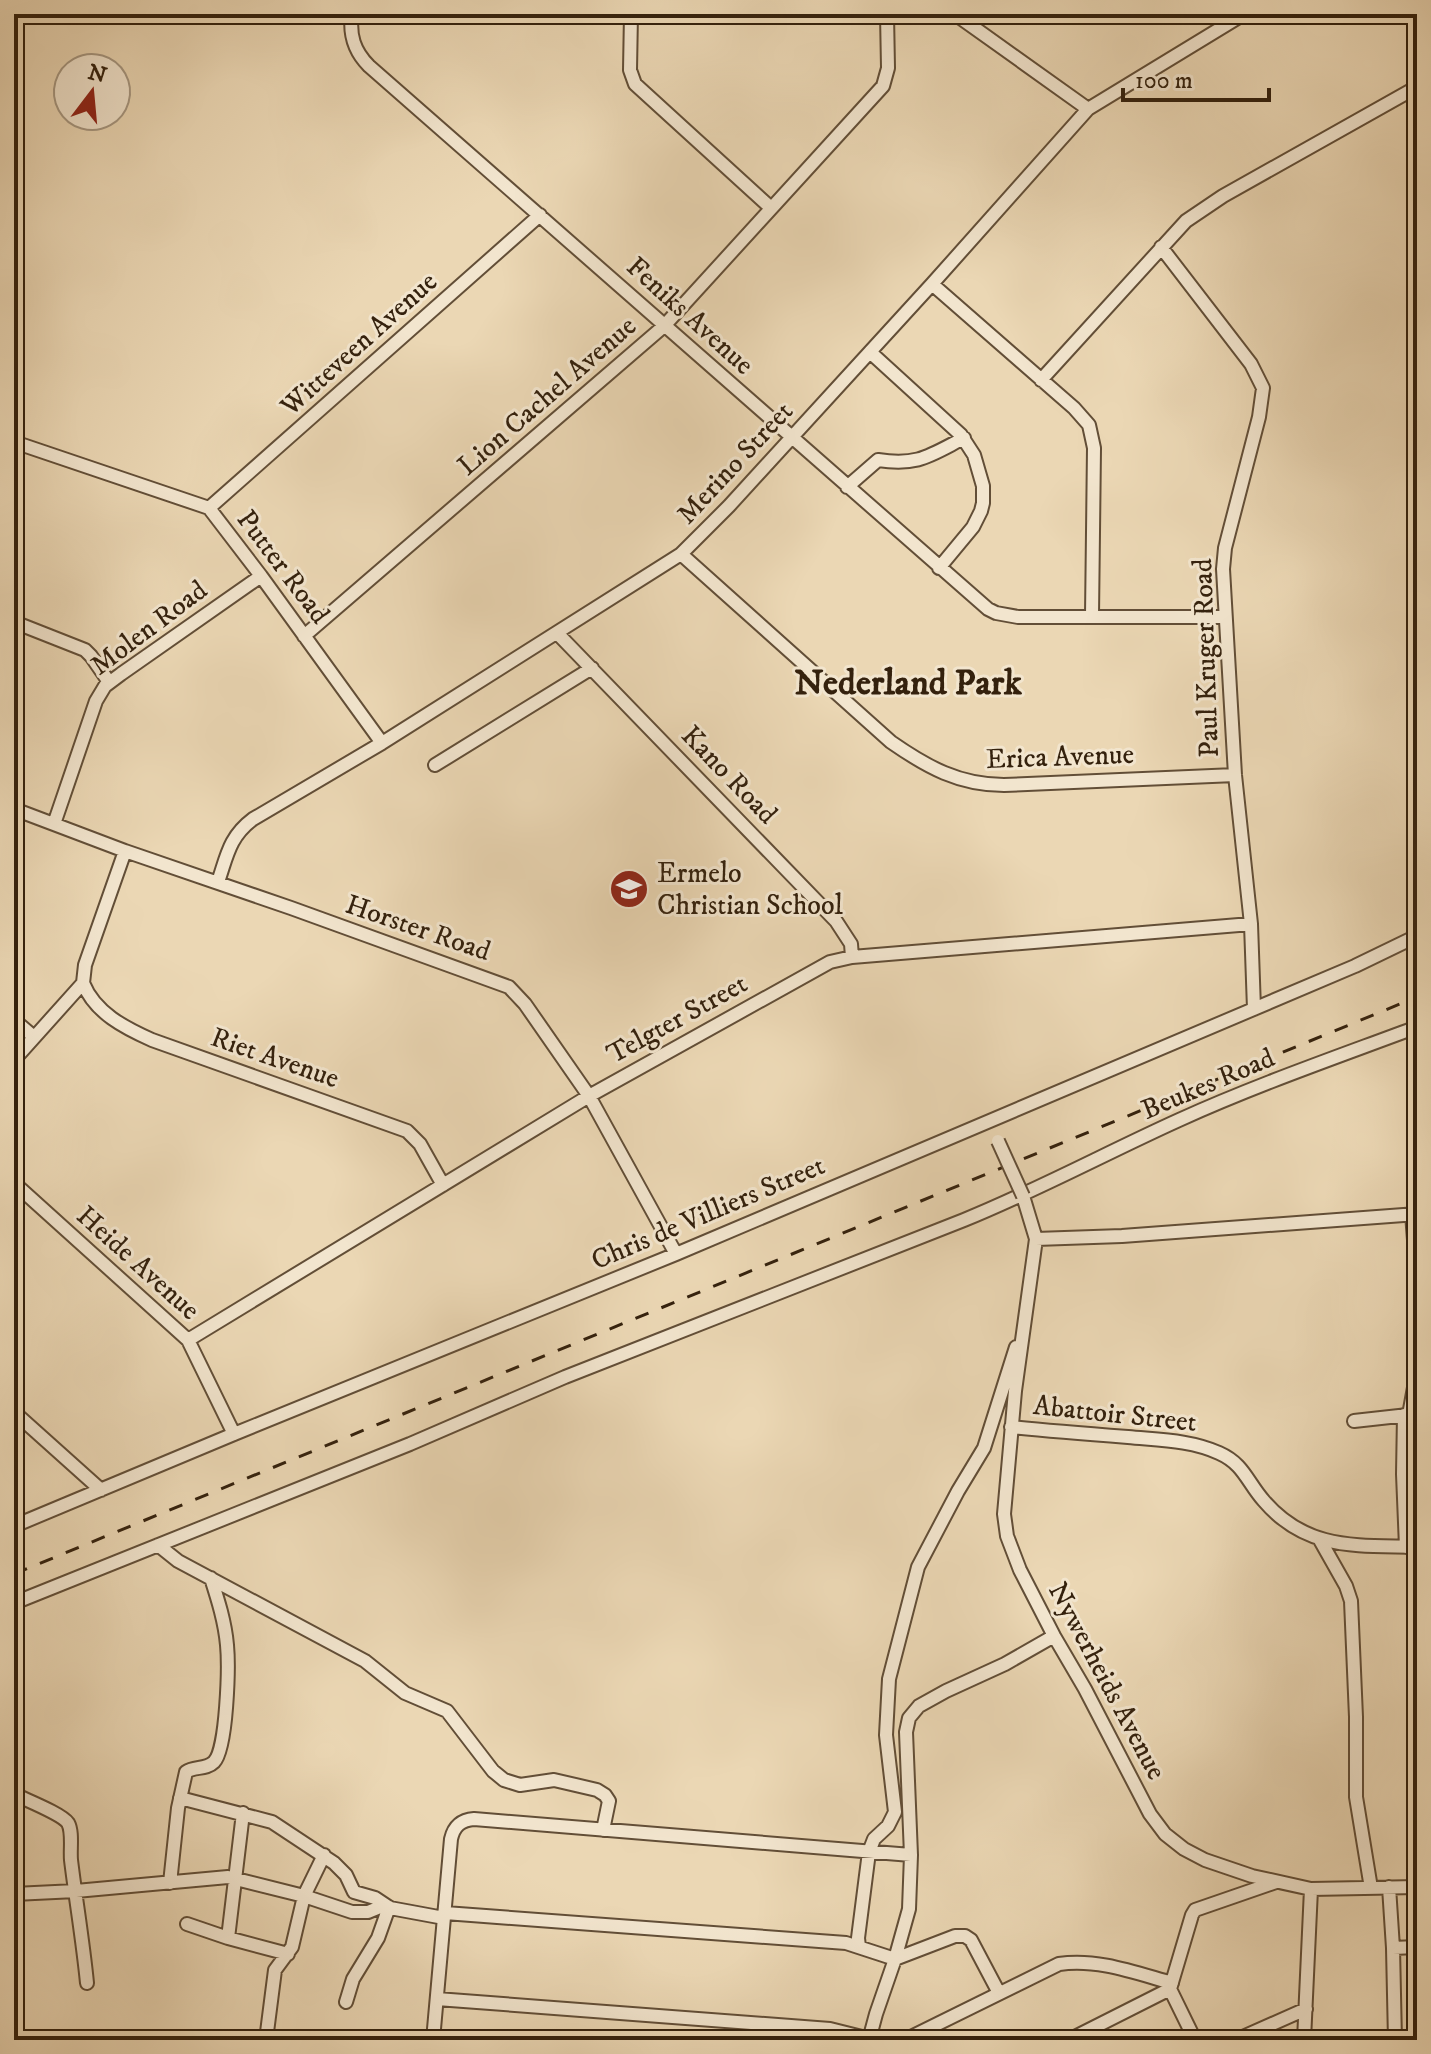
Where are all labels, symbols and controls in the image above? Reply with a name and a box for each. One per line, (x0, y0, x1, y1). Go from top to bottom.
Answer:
north arrow (52, 52, 132, 132)
scale bar (1123, 52, 1269, 102)
text: N (85, 59, 110, 90)
text: 100 m (1135, 66, 1193, 96)
street label: Feniks Avenue (619, 250, 761, 382)
street label: Witteveen Avenue (273, 264, 445, 424)
street label: Lion Cachel Avenue (450, 309, 644, 483)
street label: Merino Street (669, 394, 801, 532)
street label: Putter Road (229, 503, 337, 631)
street label: Paul Kruger Road (1185, 558, 1227, 758)
street label: Molen Road (84, 573, 214, 683)
district label: Nederland Park (794, 661, 1023, 706)
street label: Kano Road (673, 718, 785, 832)
street label: Erica Avenue (985, 737, 1135, 777)
place label: Ermelo Christian School (657, 856, 843, 923)
school or university icon: Ermelo Christian School (608, 868, 650, 910)
street label: Horster Road (341, 887, 495, 969)
street label: Telgter Street (601, 966, 753, 1072)
street label: Riet Avenue (206, 1020, 344, 1096)
street label: Beukes Road (1136, 1040, 1280, 1128)
street label: Chris de Villiers Street (586, 1148, 830, 1278)
street label: Heide Avenue (69, 1198, 207, 1328)
street label: Abattoir Street (1031, 1388, 1199, 1440)
street label: Nywerheids Avenue (1040, 1576, 1174, 1786)

